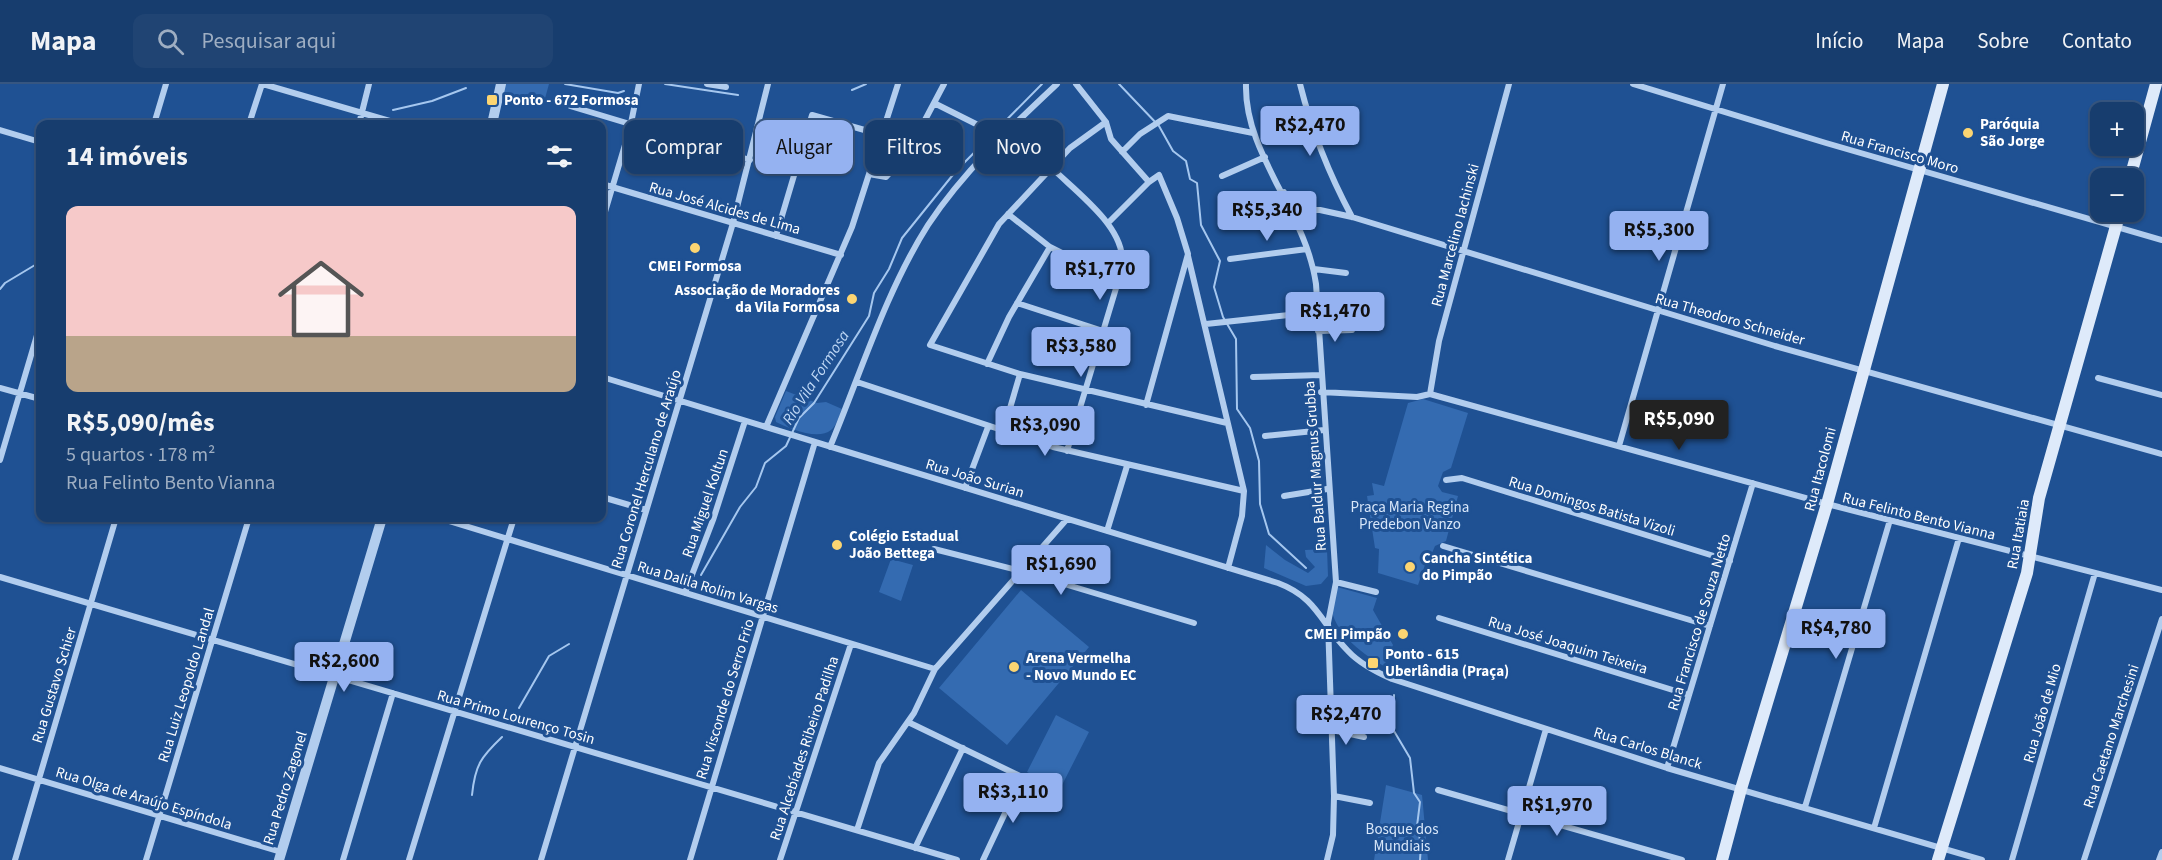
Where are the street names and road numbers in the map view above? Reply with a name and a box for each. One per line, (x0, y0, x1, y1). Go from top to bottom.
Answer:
street label: Rua Francisco Moro (1838, 126, 1961, 179)
street label: Rua Marcelino Iachinski (1426, 161, 1485, 309)
street label: Rua José Alcides de Lima (647, 177, 803, 240)
street label: Rua Theodoro Schneider (1652, 288, 1808, 351)
street label: Rua Coronel Herculano de Araújo (606, 367, 687, 571)
street label: Rua Baldur Magnus Grubba (1299, 380, 1332, 552)
street label: Rua Itacolomi (1799, 425, 1842, 514)
street label: Rua Miguel Koltun (677, 446, 734, 560)
street label: Rua João Surian (923, 454, 1027, 503)
street label: Rua Domingos Batista Vizoli (1506, 471, 1678, 542)
street label: Rua Felinto Bento Vianna (1840, 487, 1998, 546)
street label: Rua Itatiaia (2002, 497, 2035, 571)
street label: Rua Francisco de Souza Netto (1663, 531, 1736, 713)
street label: Rua Dalila Rolim Vargas (635, 556, 781, 619)
street label: Rua Luiz Leopoldo Landal (153, 605, 220, 765)
street label: Rua José Joaquim Teixeira (1486, 611, 1650, 680)
street label: Rua Visconde do Serro Frio (691, 616, 760, 782)
street label: Rua Gustavo Schier (27, 624, 82, 746)
street label: Rua Alcebíades Ribeiro Padilha (765, 653, 844, 843)
street label: Rua João de Mio (2018, 661, 2067, 765)
street label: Rua Caetano Marchesini (2078, 662, 2145, 811)
street label: Rua Primo Lourenço Tosin (434, 685, 597, 750)
street label: Rua Carlos Blanck (1591, 722, 1705, 775)
street label: Rua Pedro Zagonel (258, 729, 313, 847)
street label: Rua Olga de Araújo Espíndola (53, 762, 235, 835)

